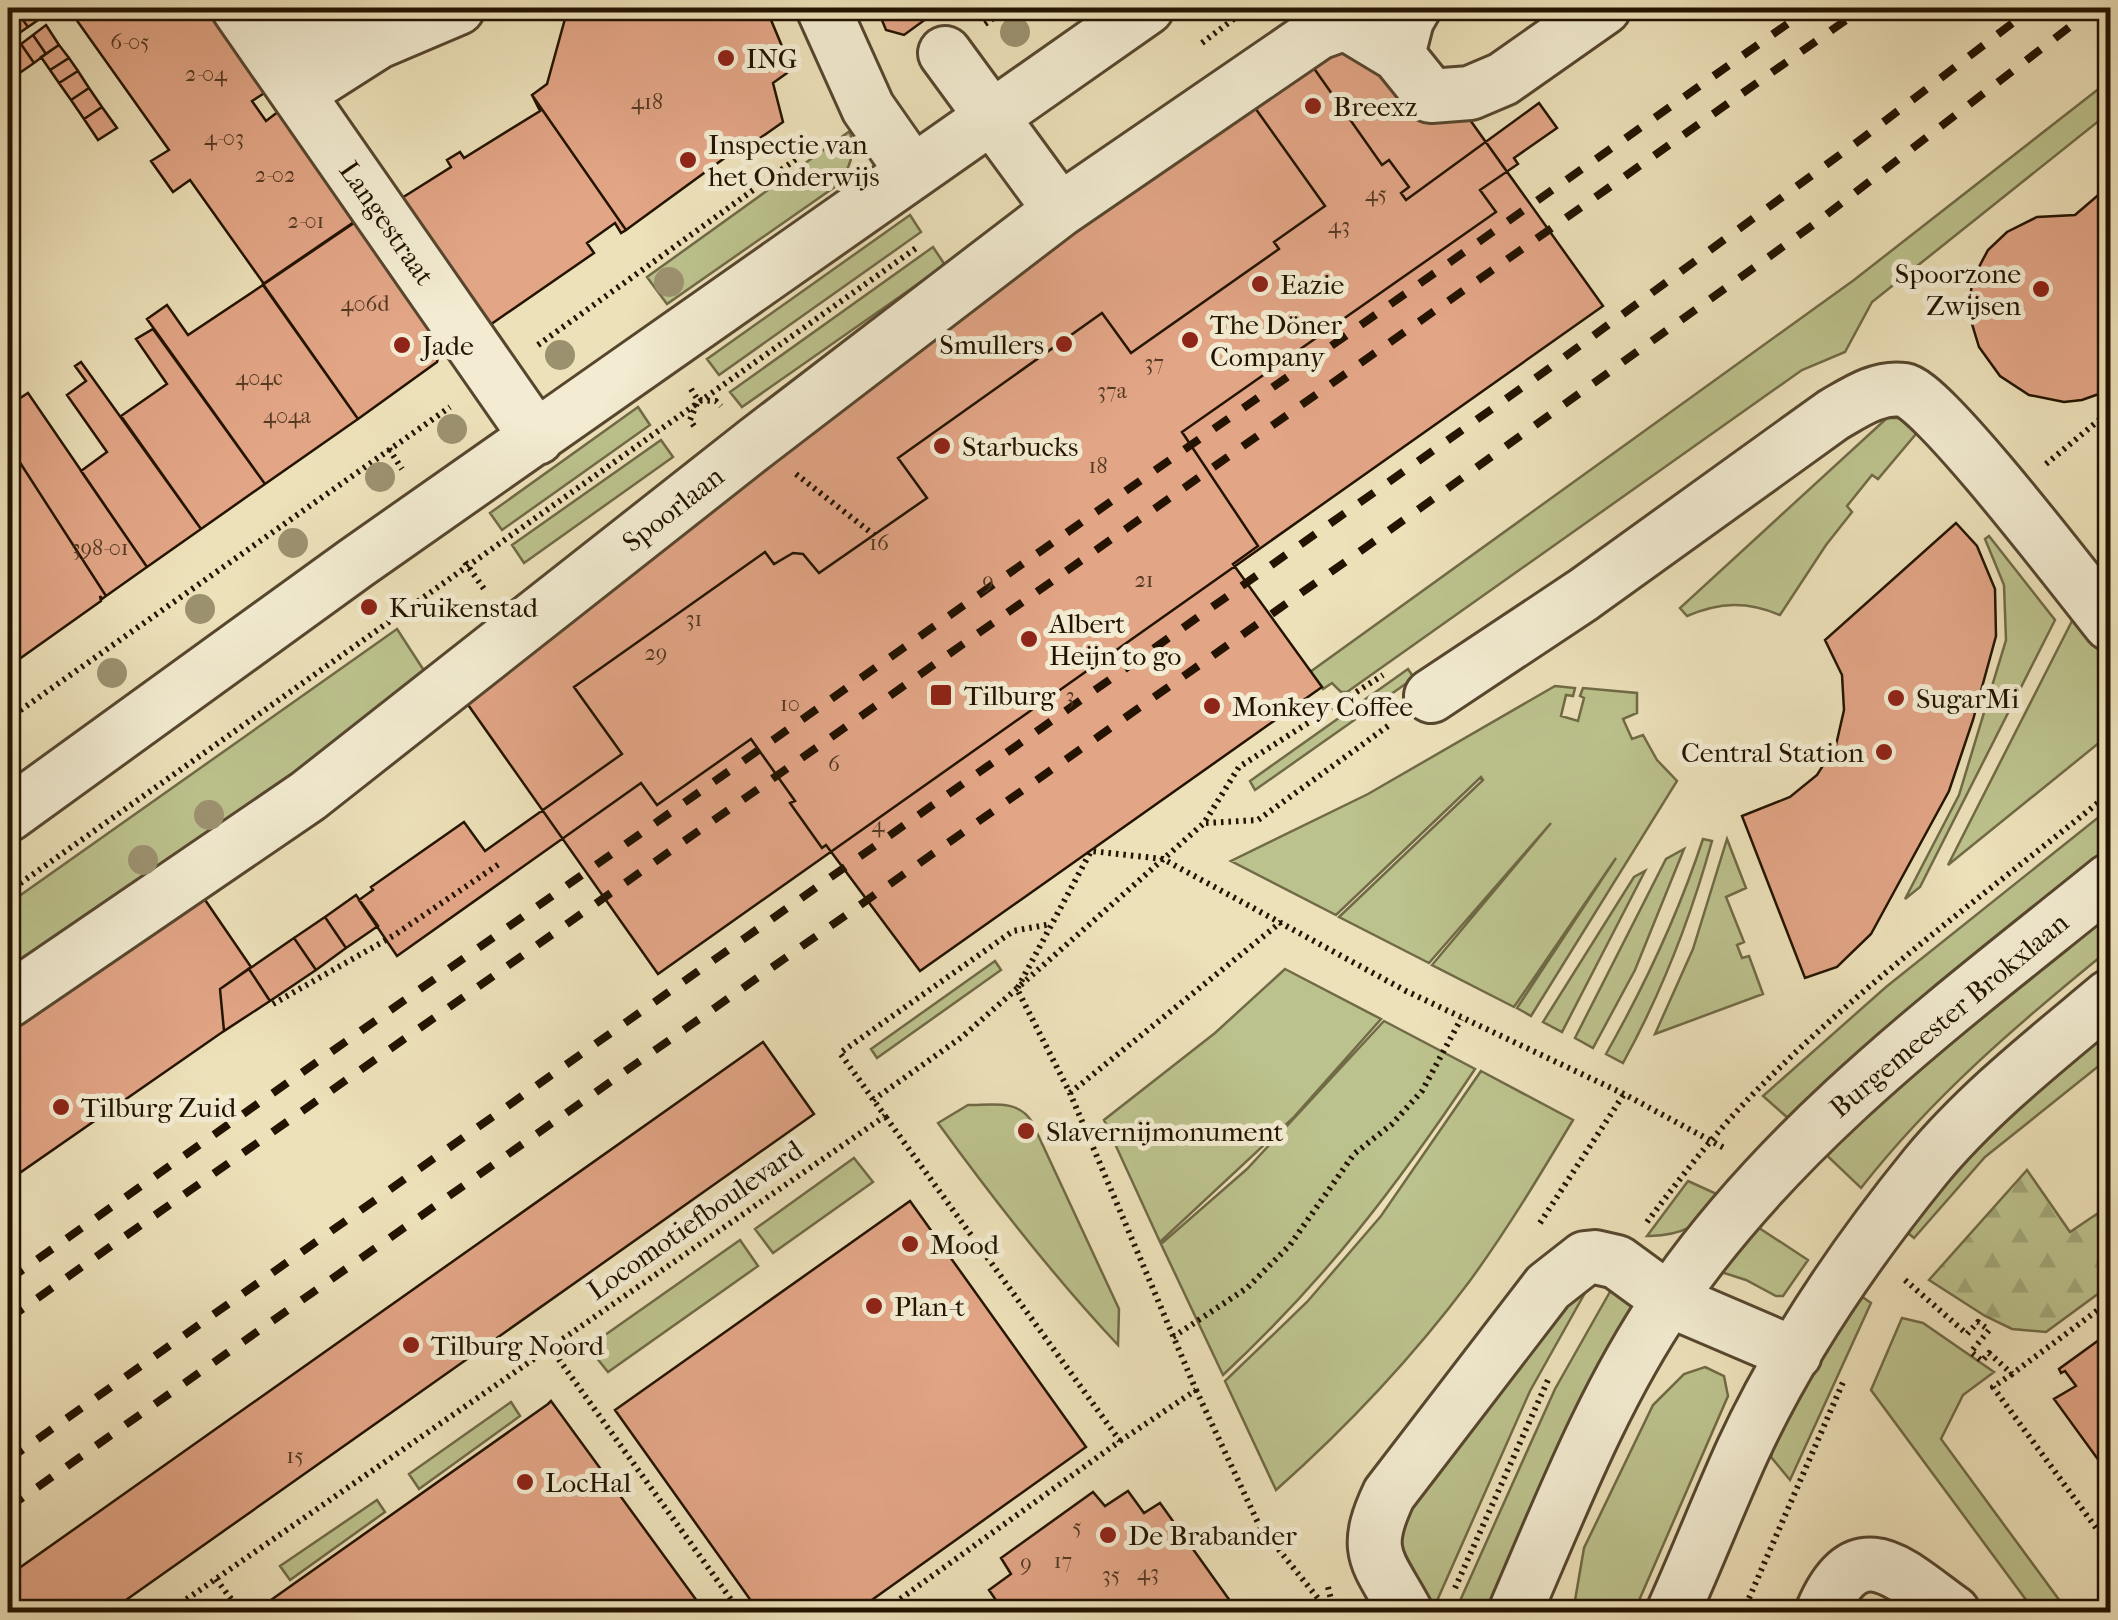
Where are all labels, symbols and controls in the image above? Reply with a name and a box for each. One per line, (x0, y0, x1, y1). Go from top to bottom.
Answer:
house number: 6-05 (110, 29, 150, 55)
place label: ING (746, 42, 798, 75)
marker: ING (715, 47, 737, 69)
house number: 2-04 (185, 61, 228, 87)
house number: 418 (631, 89, 663, 115)
place label: Breexz (1333, 90, 1417, 123)
marker: Breexz (1302, 95, 1324, 117)
house number: 4-03 (204, 125, 244, 151)
place label: Inspectie van het Onderwijs (708, 128, 879, 193)
marker: Inspectie van het Onderwijs (677, 149, 699, 171)
street label: Langestraat (332, 155, 442, 291)
house number: 2-02 (255, 162, 295, 188)
house number: 45 (1365, 181, 1387, 207)
house number: 2-01 (288, 208, 324, 234)
house number: 43 (1328, 213, 1350, 239)
place label: Spoorzone Zwijsen (1895, 257, 2021, 322)
place label: Eazie (1280, 268, 1344, 301)
marker: Eazie (1249, 273, 1271, 295)
marker: Spoorzone Zwijsen (2030, 278, 2052, 300)
house number: 406d (340, 291, 391, 317)
place label: The Döner Company (1210, 308, 1342, 373)
place label: Smullers (939, 328, 1044, 361)
place label: Jade (420, 329, 474, 362)
marker: The Döner Company (1179, 329, 1201, 351)
marker: Smullers (1053, 333, 1075, 355)
marker: Jade (391, 334, 413, 356)
house number: 37 (1144, 350, 1164, 376)
house number: 404c (235, 365, 283, 391)
house number: 37a (1097, 378, 1128, 404)
house number: 404a (263, 403, 312, 429)
place label: Starbucks (962, 430, 1078, 463)
marker: Starbucks (931, 435, 953, 457)
house number: 18 (1089, 453, 1107, 479)
street label: Spoorlaan (616, 459, 730, 559)
house number: 16 (869, 530, 889, 556)
house number: 398-01 (71, 535, 129, 561)
house number: 21 (1134, 567, 1154, 593)
house number: 9 (982, 568, 994, 594)
place label: Kruikenstad (389, 591, 539, 624)
marker: Kruikenstad (358, 596, 380, 618)
house number: 31 (686, 606, 702, 632)
place label: Albert Heijn to go (1048, 607, 1182, 672)
marker: Albert Heijn to go (1018, 628, 1040, 650)
house number: 29 (645, 640, 667, 666)
place label: Tilburg (964, 679, 1056, 712)
marker: Tilburg (928, 682, 954, 708)
place label: SugarMi (1916, 682, 2019, 715)
house number: 3 (1065, 683, 1075, 709)
marker: SugarMi (1885, 687, 1907, 709)
place label: Monkey Coffee (1232, 690, 1413, 723)
house number: 10 (780, 691, 800, 717)
marker: Monkey Coffee (1201, 695, 1223, 717)
place label: Central Station (1681, 736, 1864, 769)
marker: Central Station (1873, 741, 1895, 763)
house number: 6 (828, 751, 840, 777)
house number: 4 (872, 812, 886, 838)
street label: Burgemeester Brokxlaan (1823, 906, 2075, 1124)
place label: Tilburg Zuid (81, 1091, 237, 1124)
marker: Tilburg Zuid (50, 1096, 72, 1118)
place label: Slavernijmonument (1046, 1115, 1284, 1148)
marker: Slavernijmonument (1015, 1120, 1037, 1142)
street label: Locomotiefboulevard (581, 1133, 810, 1307)
place label: Mood (930, 1228, 1000, 1261)
marker: Mood (899, 1233, 921, 1255)
place label: Plan-t (894, 1290, 965, 1323)
marker: Plan-t (863, 1295, 885, 1317)
place label: Tilburg Noord (431, 1329, 605, 1362)
marker: Tilburg Noord (400, 1334, 422, 1356)
house number: 15 (286, 1443, 304, 1469)
place label: LocHal (545, 1466, 631, 1499)
marker: LocHal (514, 1471, 536, 1493)
house number: 5 (1072, 1514, 1082, 1540)
place label: De Brabander (1128, 1519, 1297, 1552)
marker: De Brabander (1097, 1524, 1119, 1546)
house number: 17 (1054, 1548, 1072, 1574)
house number: 9 (1020, 1550, 1032, 1576)
house number: 43 (1137, 1560, 1159, 1586)
house number: 35 (1102, 1562, 1120, 1588)

